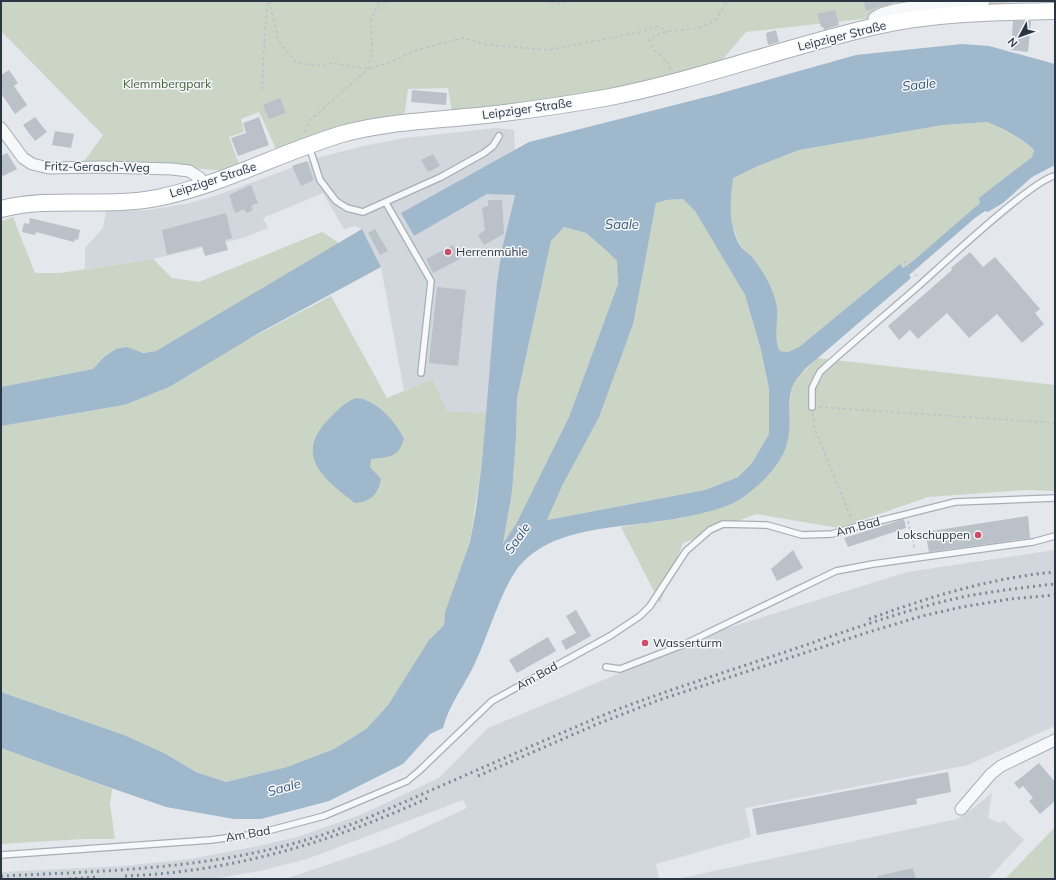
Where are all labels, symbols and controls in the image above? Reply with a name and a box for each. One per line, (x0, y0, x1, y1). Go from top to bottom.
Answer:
north arrow (1000, 16, 1040, 56)
street label: Leipziger Straße (796, 17, 888, 54)
text: N (1004, 35, 1020, 50)
water label: Saale (901, 74, 937, 94)
park label: Klemmbergpark (123, 76, 212, 91)
street label: Leipziger Straße (481, 95, 573, 122)
street label: Fritz-Gerasch-Weg (44, 158, 150, 175)
street label: Leipziger Straße (167, 158, 258, 201)
water label: Saale (605, 216, 639, 232)
place label: Herrenmühle (456, 244, 528, 259)
marker: Herrenmühle (443, 247, 453, 257)
street label: Am Bad (834, 513, 882, 540)
water label: Saale (501, 520, 533, 556)
place label: Lokschuppen (897, 527, 970, 542)
marker: Lokschuppen (973, 530, 983, 540)
place label: Wasserturm (653, 635, 722, 650)
marker: Wasserturm (640, 638, 650, 648)
street label: Am Bad (513, 658, 560, 693)
water label: Saale (266, 775, 302, 799)
street label: Am Bad (224, 822, 271, 845)

